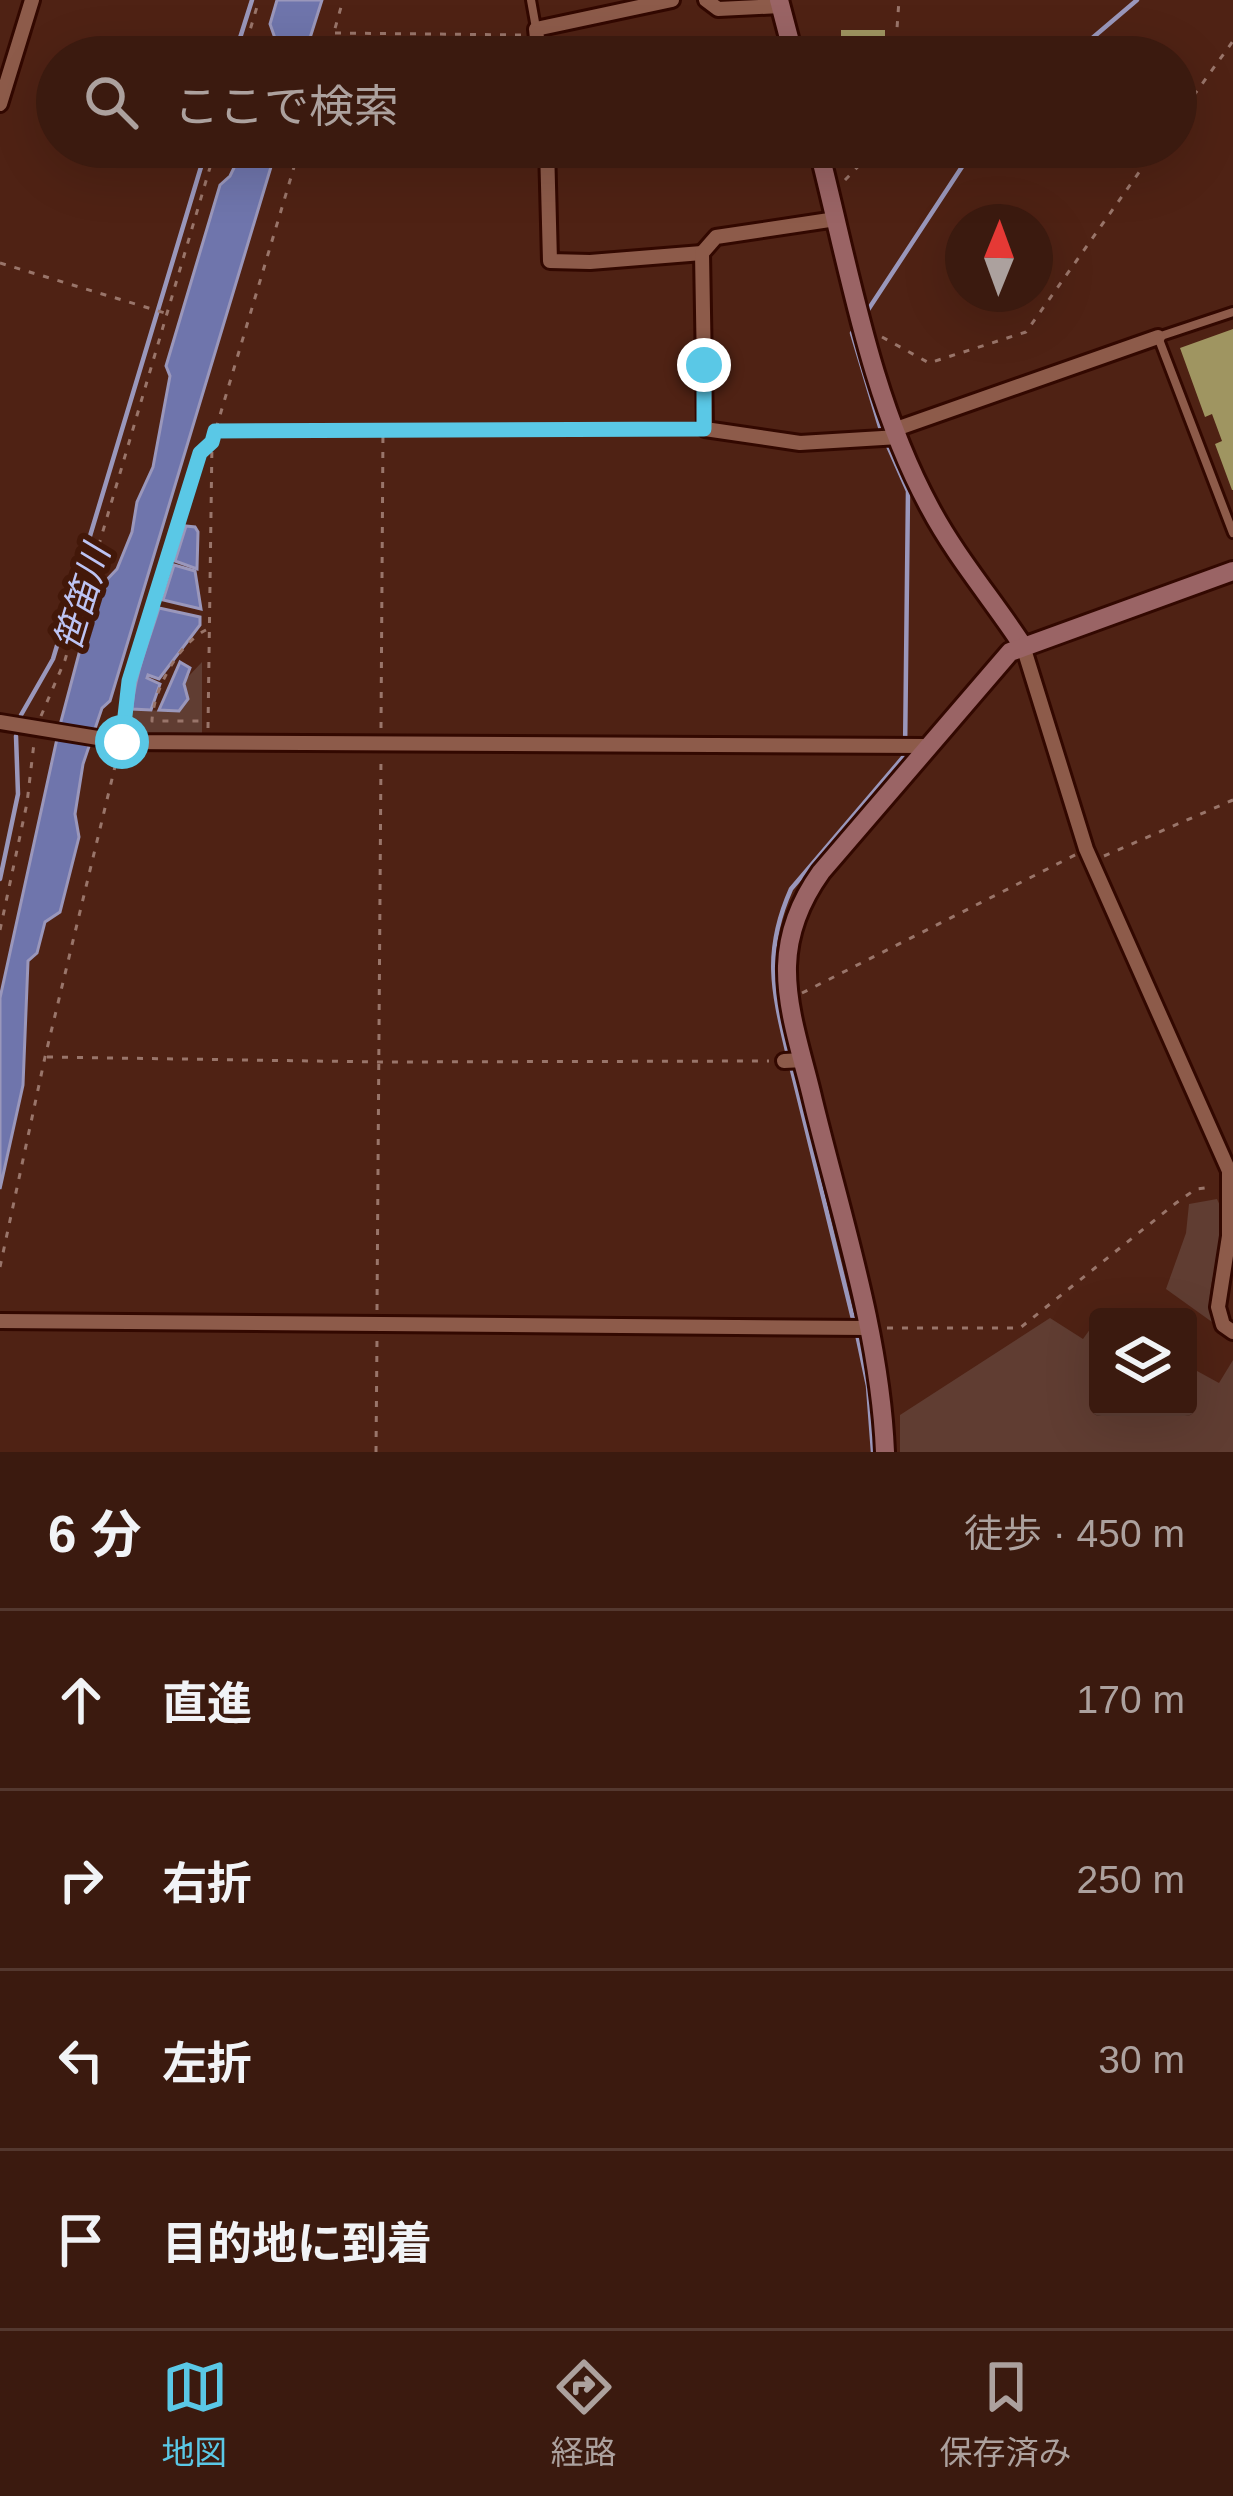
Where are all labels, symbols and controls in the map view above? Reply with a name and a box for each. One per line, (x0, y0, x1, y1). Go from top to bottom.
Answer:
search box (36, 36, 1197, 168)
icon: search (78, 69, 144, 135)
text: ここで検索 (174, 81, 399, 132)
north arrow (945, 204, 1053, 312)
route end (677, 338, 731, 392)
water label: 笹笛川 (47, 537, 119, 656)
route start (95, 715, 149, 769)
map controls (1089, 1308, 1197, 1416)
button: layers (1089, 1308, 1197, 1416)
text: 6 分 (48, 1506, 142, 1563)
text: 徒歩 · 450 m (964, 1512, 1185, 1555)
icon: ahead (48, 1667, 114, 1733)
text: 直進 (162, 1678, 252, 1729)
text: 170 m (1077, 1678, 1185, 1721)
icon: right (48, 1847, 114, 1913)
text: 右折 (162, 1858, 252, 1909)
text: 250 m (1077, 1858, 1185, 1901)
icon: left (48, 2027, 114, 2093)
text: 左折 (162, 2038, 252, 2089)
text: 30 m (1098, 2038, 1185, 2081)
icon: arrive (48, 2207, 114, 2273)
text: 目的地に到着 (162, 2218, 432, 2269)
tab: 地図 (162, 2354, 228, 2474)
tab: 経路 (551, 2354, 617, 2474)
tab: 保存済み (940, 2354, 1072, 2474)

